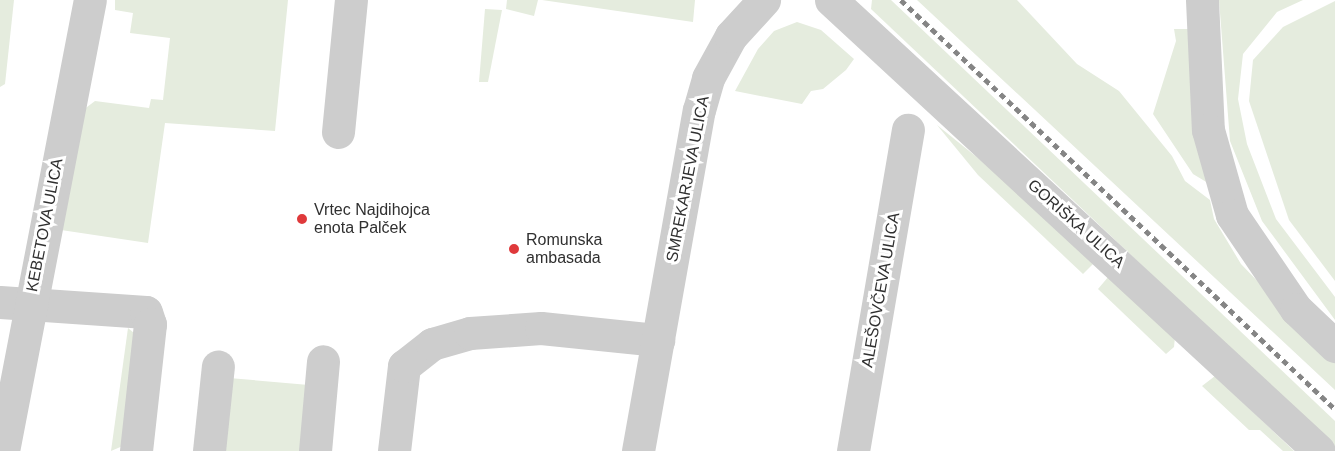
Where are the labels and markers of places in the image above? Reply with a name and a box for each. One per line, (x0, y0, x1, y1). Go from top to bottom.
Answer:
place label: Vrtec Najdihojca enota Palček (314, 200, 430, 238)
marker: Vrtec Najdihojca enota Palček (295, 212, 309, 226)
place label: Romunska ambasada (526, 230, 602, 268)
marker: Romunska ambasada (507, 242, 521, 256)

